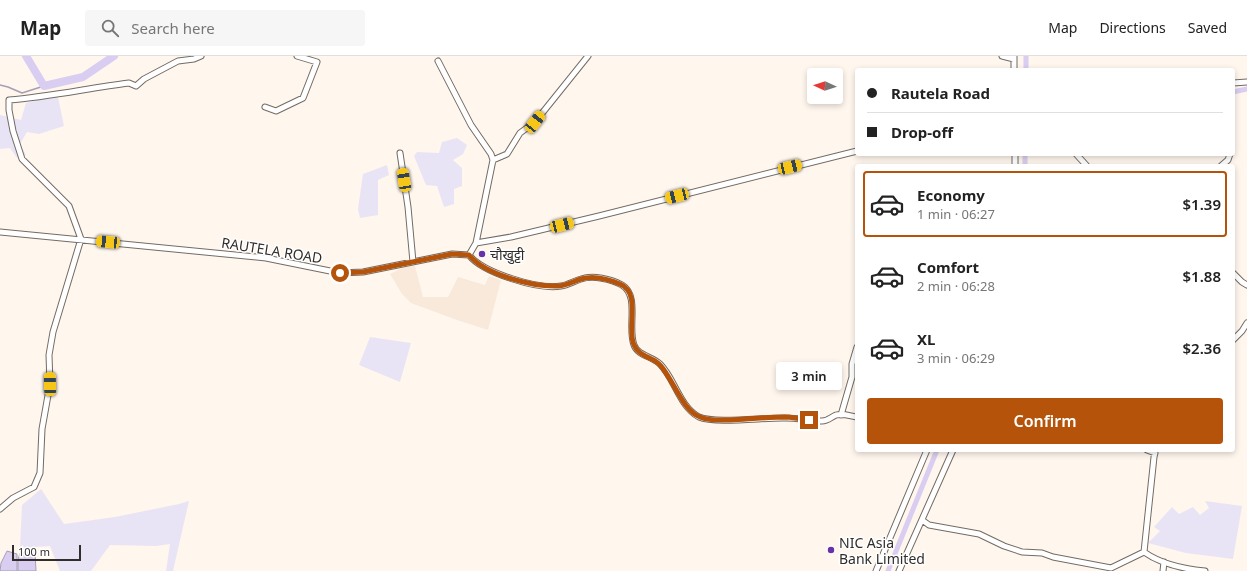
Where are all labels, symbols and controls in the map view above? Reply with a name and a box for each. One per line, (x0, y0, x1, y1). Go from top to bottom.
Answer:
search box (85, 10, 365, 46)
text: Map (20, 15, 61, 41)
icon: search (99, 17, 121, 39)
text: Search here (131, 18, 215, 38)
text: Map (1048, 18, 1077, 37)
text: Directions (1099, 18, 1166, 37)
text: Saved (1188, 18, 1227, 37)
north arrow (807, 68, 843, 104)
map controls (807, 68, 843, 104)
text: Rautela Road (891, 83, 990, 103)
car (523, 109, 547, 135)
text: Drop-off (891, 122, 953, 142)
car (777, 158, 803, 176)
car (396, 167, 412, 193)
text: Economy (917, 185, 985, 205)
icon: car (869, 186, 905, 222)
car (664, 187, 690, 205)
text: $1.39 (1183, 194, 1221, 214)
text: 1 min · 06:27 (917, 205, 995, 223)
car (549, 216, 575, 234)
street label: RAUTELA ROAD (220, 233, 324, 267)
car (96, 235, 120, 249)
place label: चौखुट्टी (490, 245, 525, 265)
marker: चौखुट्टी (477, 249, 487, 259)
text: Comfort (917, 257, 979, 277)
icon: car (869, 258, 905, 294)
route start (331, 264, 349, 282)
text: $1.88 (1183, 266, 1221, 286)
text: 2 min · 06:28 (917, 277, 995, 295)
text: XL (917, 329, 935, 349)
icon: car (869, 330, 905, 366)
text: $2.36 (1183, 338, 1221, 358)
text: 3 min · 06:29 (917, 349, 995, 367)
callout: 3 min (776, 362, 842, 390)
text: 3 min (791, 367, 827, 385)
car (44, 372, 56, 396)
button: Confirm (867, 398, 1223, 444)
route end (800, 411, 818, 429)
place label: NIC Asia Bank Limited (839, 533, 925, 568)
scale bar (12, 543, 81, 562)
text: 100 m (18, 544, 50, 559)
marker: NIC Asia Bank Limited (826, 545, 836, 555)

